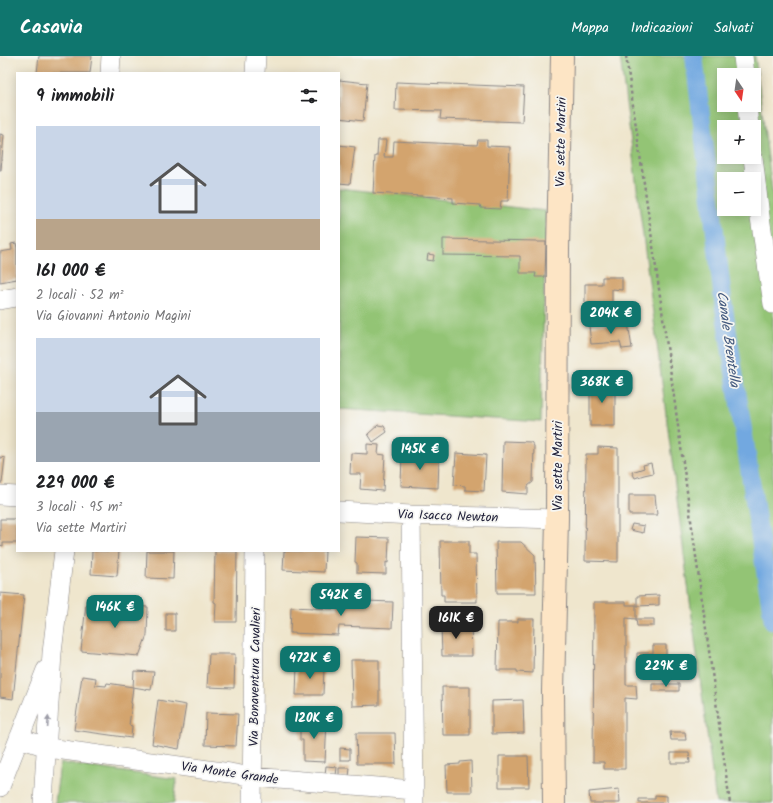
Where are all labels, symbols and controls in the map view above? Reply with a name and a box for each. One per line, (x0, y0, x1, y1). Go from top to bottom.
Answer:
text: Casavia (20, 13, 83, 43)
text: Mappa (571, 17, 609, 39)
text: Indicazioni (631, 17, 692, 39)
text: Salvati (714, 17, 753, 39)
north arrow (717, 68, 761, 112)
map controls (717, 68, 761, 216)
text: 9 immobili (36, 83, 114, 110)
icon: filters (298, 85, 320, 107)
street label: Via sette Martiri (550, 96, 573, 187)
button: + (717, 120, 761, 164)
icon: home (142, 152, 214, 224)
button: − (717, 172, 761, 216)
text: 161 000 € (36, 258, 106, 285)
text: 2 locali · 52 m² (36, 285, 124, 306)
water label: Canale Brentella (710, 290, 746, 390)
pin: 204K € (578, 301, 644, 335)
text: 204K € (590, 303, 632, 324)
text: Via Giovanni Antonio Magini (36, 306, 191, 327)
icon: home (142, 364, 214, 436)
pin: 368K € (569, 370, 635, 404)
text: 368K € (581, 372, 623, 393)
street label: Via sette Martiri (548, 420, 569, 511)
pin: 145K € (387, 437, 453, 471)
text: 145K € (401, 439, 439, 460)
text: 229 000 € (36, 470, 114, 497)
text: 3 locali · 95 m² (36, 497, 122, 518)
street label: Via Isacco Newton (397, 504, 499, 529)
text: Via sette Martiri (36, 518, 126, 539)
pin: 542K € (308, 583, 374, 617)
text: 542K € (320, 585, 362, 606)
pin: 146K € (82, 595, 148, 629)
text: 146K € (95, 597, 135, 618)
pin: 161K € (423, 606, 489, 640)
street label: Via Bonaventura Cavalieri (244, 607, 267, 747)
text: 161K € (438, 608, 474, 629)
pin: 472K € (277, 646, 343, 680)
text: 472K € (289, 648, 331, 669)
pin: 229K € (633, 654, 699, 688)
text: 229K € (645, 656, 687, 677)
pin: 120K € (281, 706, 347, 740)
text: 120K € (294, 708, 334, 729)
one-way arrow (45, 716, 52, 728)
street label: Via Monte Grande (180, 756, 280, 791)

